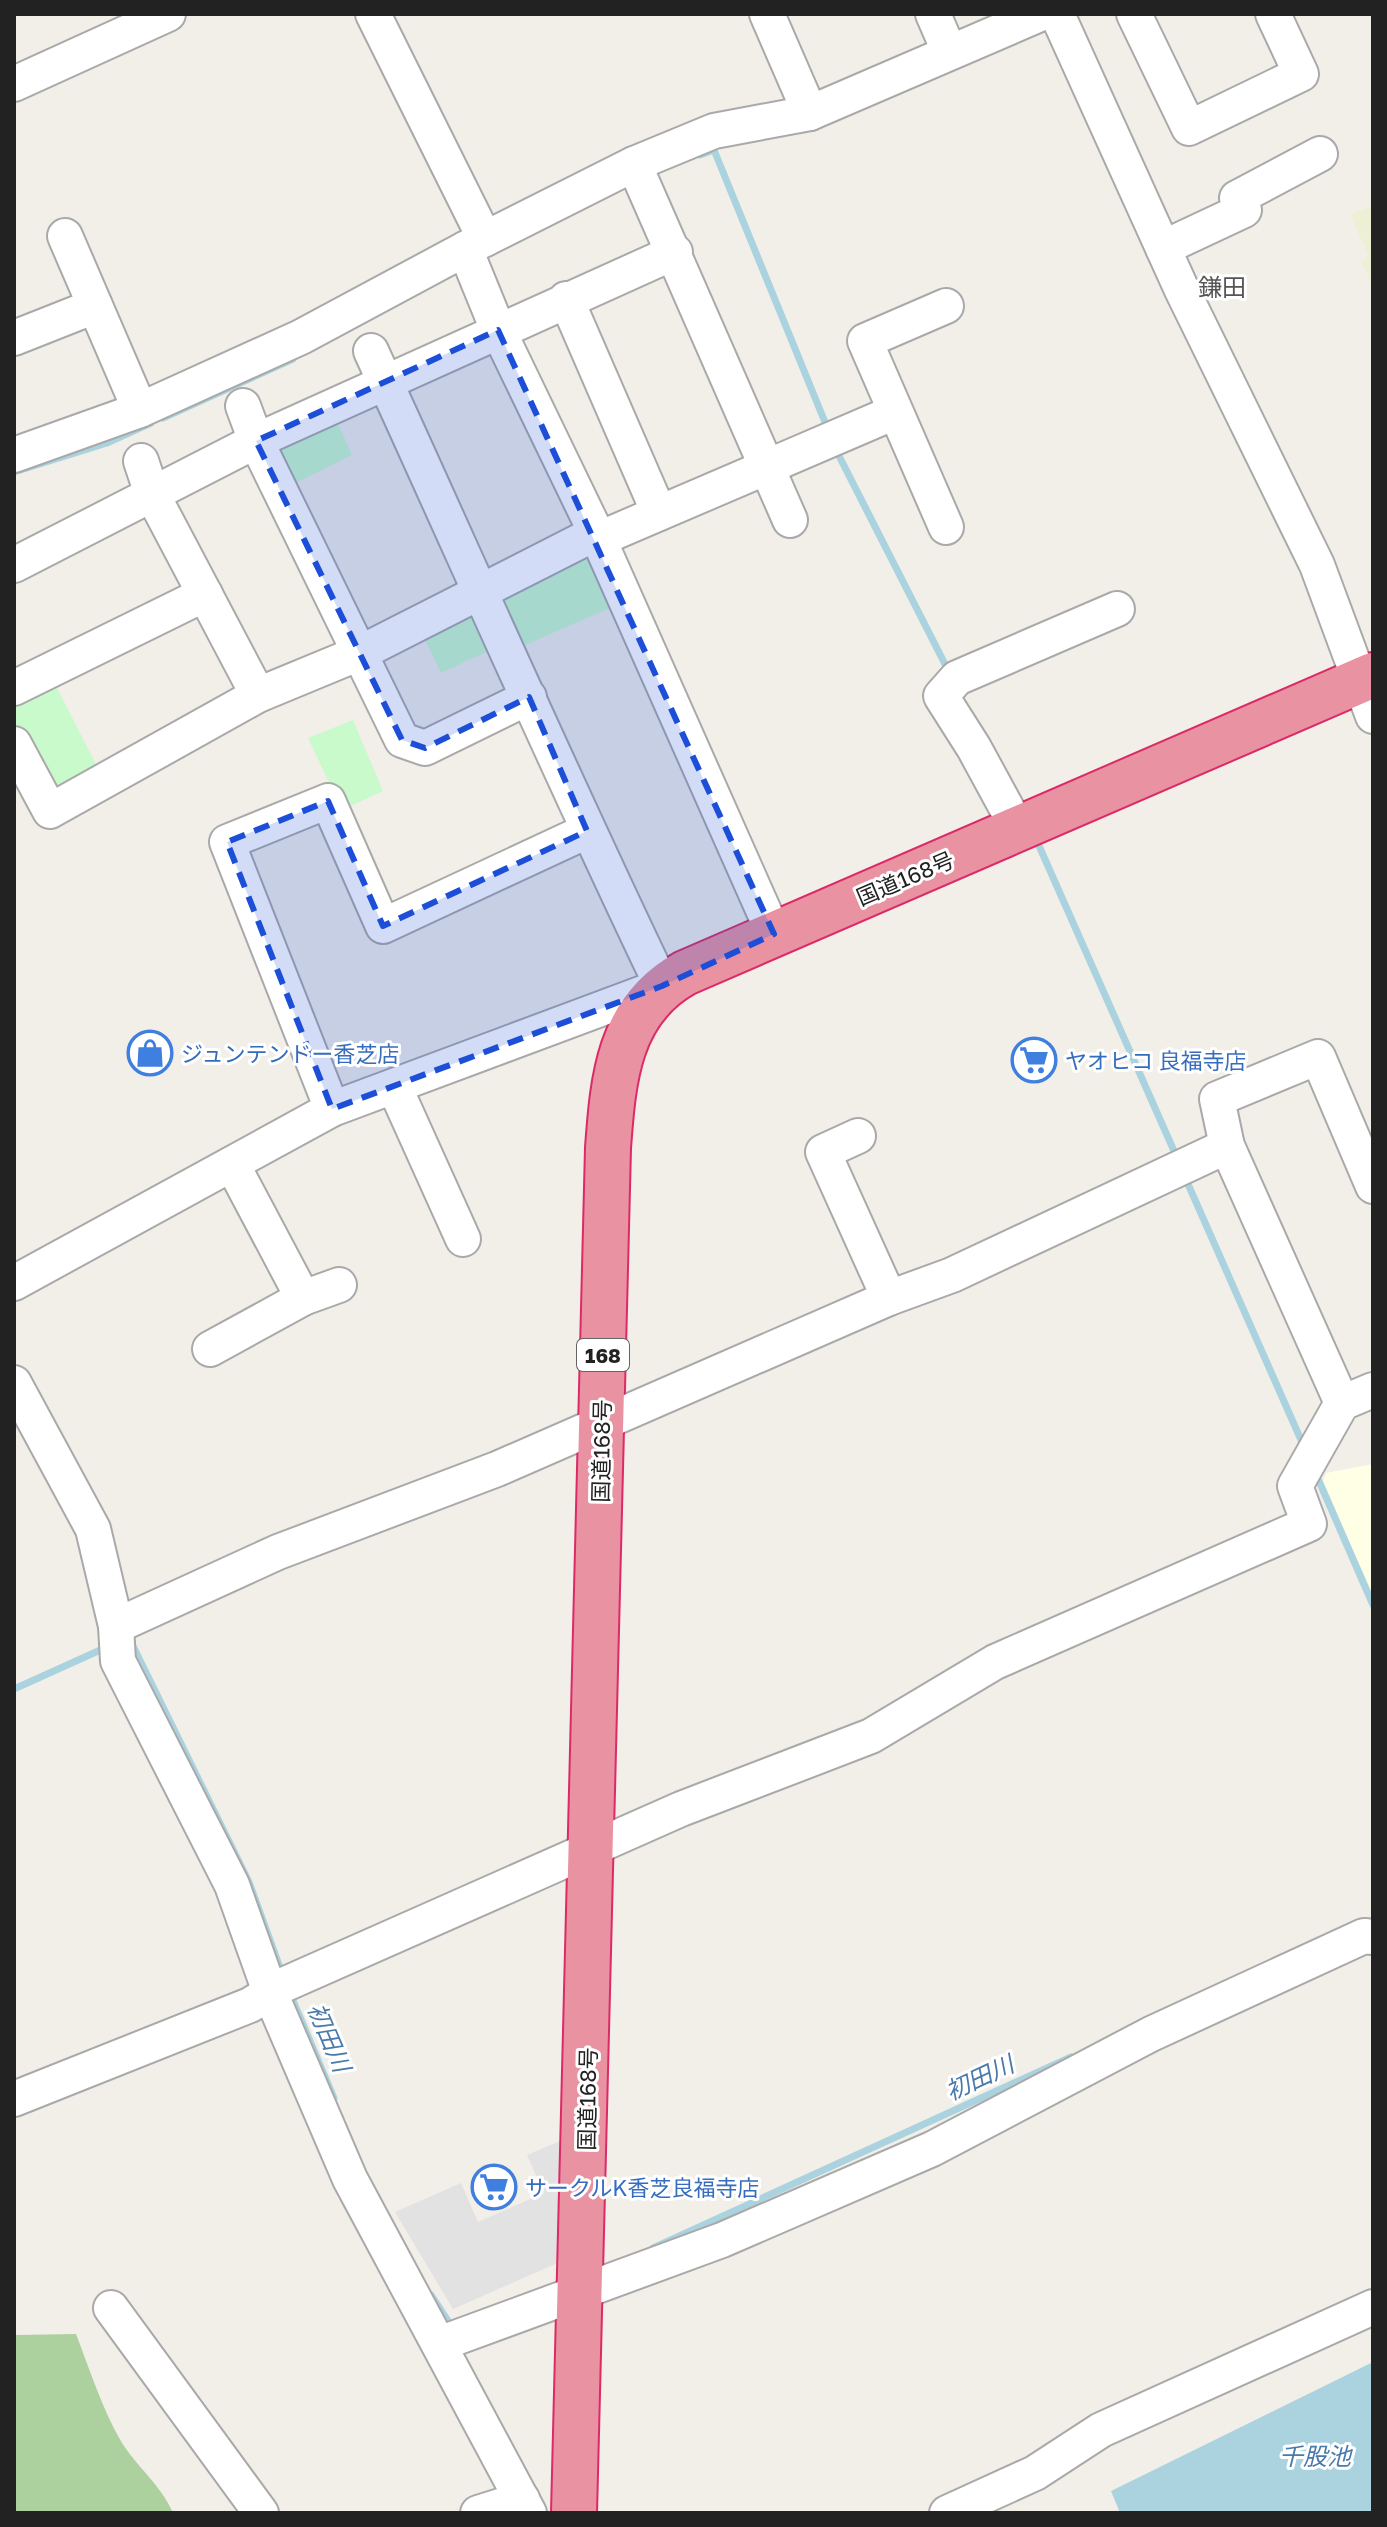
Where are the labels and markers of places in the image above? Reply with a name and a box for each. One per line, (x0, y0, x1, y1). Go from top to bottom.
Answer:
shop icon: ジュンテンドー香芝店 (126, 1029, 174, 1077)
supermarket icon: ヤオヒコ 良福寺店 (1010, 1036, 1058, 1084)
place label: ジュンテンドー香芝店 (181, 1040, 399, 1067)
place label: ヤオヒコ 良福寺店 (1065, 1047, 1247, 1074)
supermarket icon: サークルK香芝良福寺店 (470, 2163, 518, 2211)
place label: サークルK香芝良福寺店 (525, 2174, 760, 2201)

